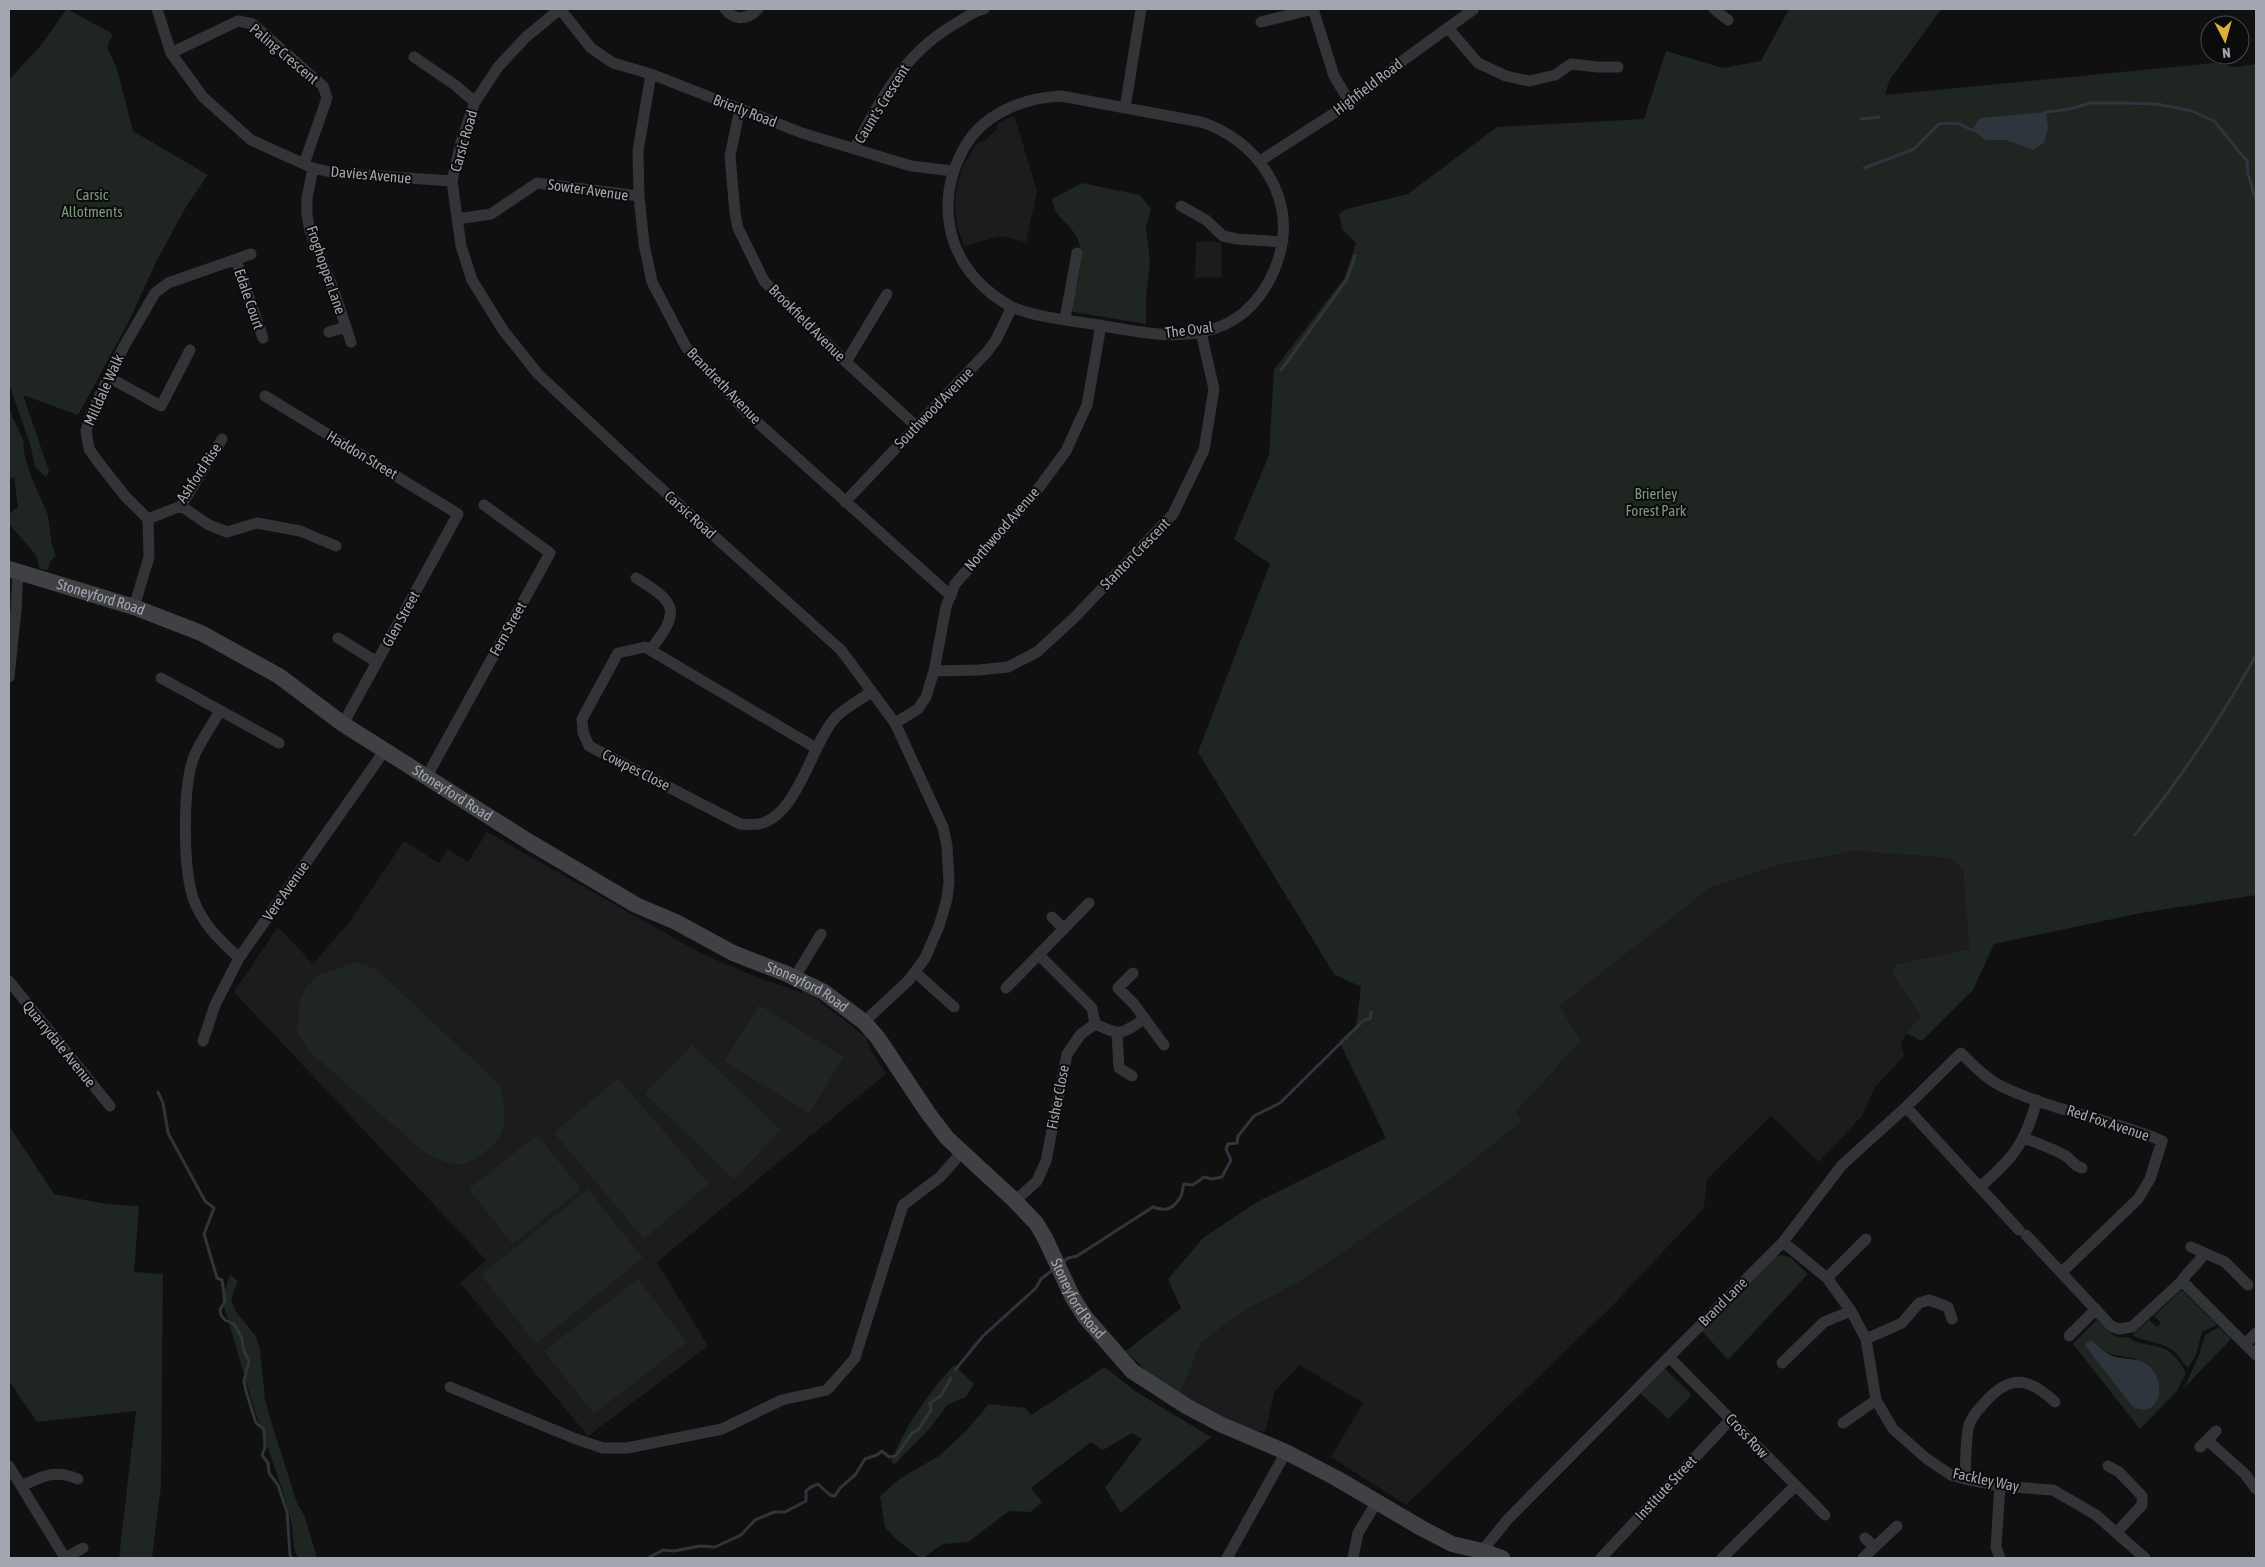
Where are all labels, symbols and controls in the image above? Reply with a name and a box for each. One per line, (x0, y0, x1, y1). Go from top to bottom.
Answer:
north arrow (2200, 15, 2250, 65)
street label: Paling Crescent (247, 20, 322, 87)
text: N (2221, 45, 2231, 61)
street label: Highfield Road (1330, 55, 1406, 118)
street label: Caunt's Crescent (851, 61, 913, 146)
street label: Brierly Road (711, 91, 779, 130)
street label: Carsic Road (447, 108, 480, 174)
street label: Davies Avenue (330, 163, 412, 187)
street label: Sowter Avenue (547, 175, 630, 204)
park label: Carsic Allotments (61, 186, 123, 220)
street label: Froghopper Lane (303, 223, 350, 316)
street label: Edale Court (231, 266, 268, 331)
street label: Brookfield Avenue (766, 281, 849, 365)
street label: The Oval (1164, 318, 1214, 341)
street label: Brandreth Avenue (684, 344, 765, 427)
street label: Milldale Walk (80, 351, 127, 428)
street label: Southwood Avenue (891, 364, 977, 452)
street label: Haddon Street (324, 427, 401, 482)
street label: Ashford Rise (173, 440, 225, 506)
street label: Northwood Avenue (961, 483, 1043, 574)
park label: Brierley Forest Park (1626, 485, 1687, 519)
street label: Carsic Road (661, 487, 719, 542)
street label: Stanton Crescent (1096, 514, 1173, 593)
street label: Stoneyford Road (55, 575, 147, 618)
street label: Glen Street (378, 588, 423, 649)
street label: Fern Street (486, 599, 529, 659)
street label: Cowpes Close (600, 745, 673, 794)
street label: Stoneyford Road (410, 761, 496, 824)
street label: Vere Avenue (259, 858, 312, 924)
street label: Stoneyford Road (764, 958, 852, 1015)
street label: Quarrydale Avenue (19, 997, 100, 1090)
street label: Fisher Close (1043, 1063, 1072, 1130)
street label: Red Fox Avenue (2065, 1101, 2152, 1144)
street label: Stoneyford Road (1048, 1256, 1109, 1342)
street label: Brand Lane (1695, 1274, 1751, 1329)
street label: Cross Row (1723, 1410, 1772, 1461)
street label: Institute Street (1632, 1452, 1700, 1523)
street label: Fackley Way (1951, 1464, 2021, 1495)

